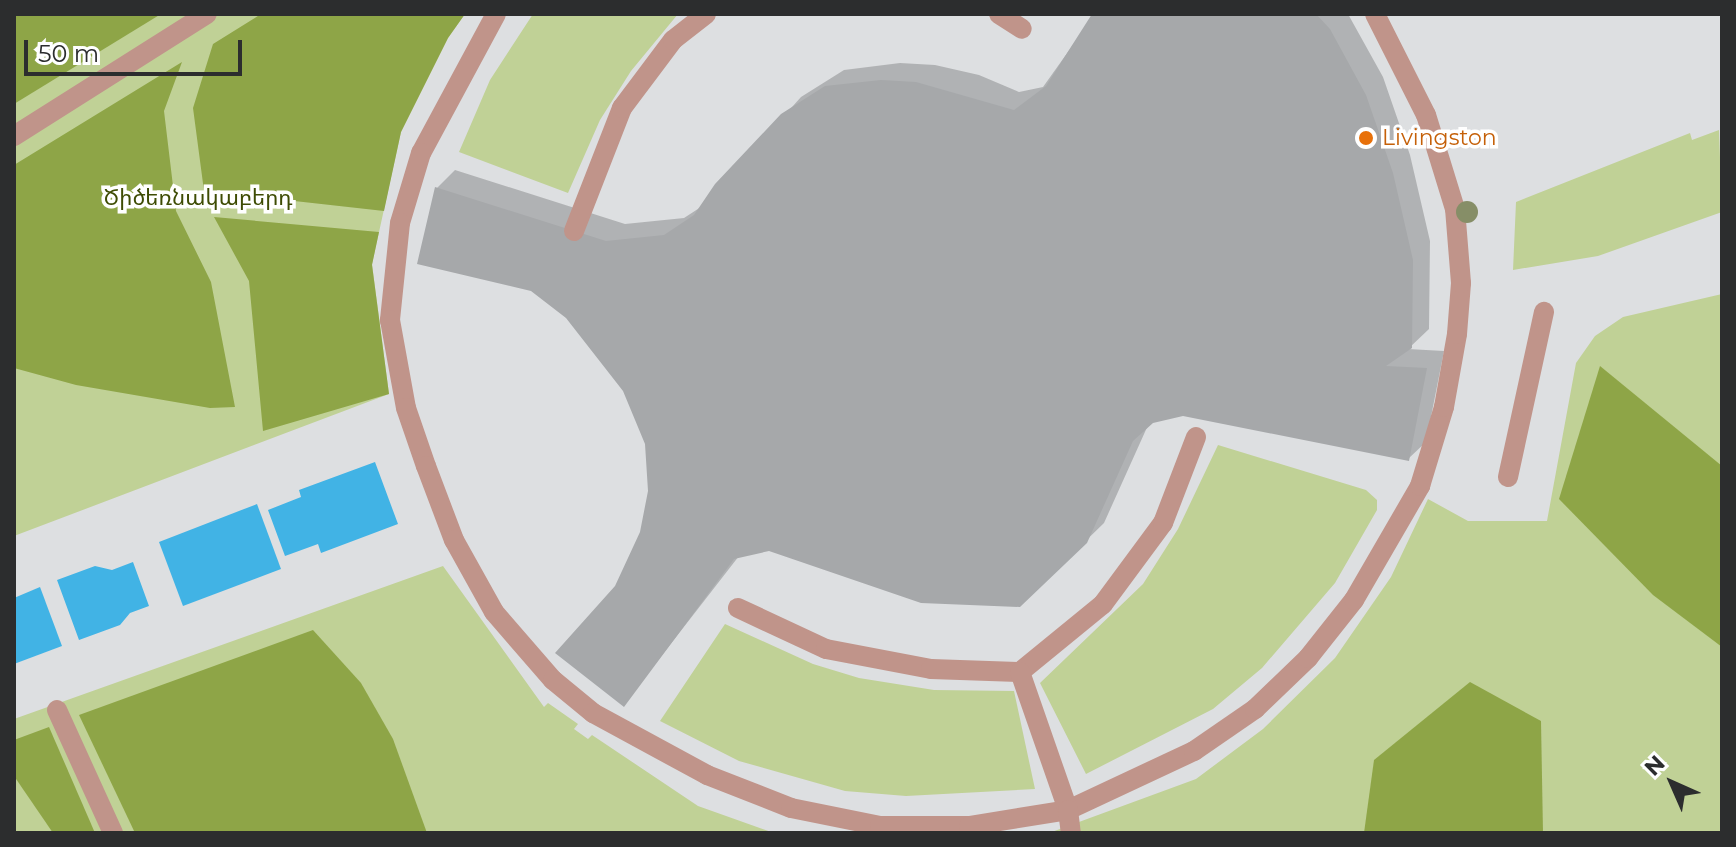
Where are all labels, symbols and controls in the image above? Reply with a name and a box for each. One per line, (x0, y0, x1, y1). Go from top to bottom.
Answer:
scale bar (28, 24, 246, 74)
text: 50 m (38, 39, 99, 68)
place label: Livingston (1382, 125, 1497, 151)
marker: Livingston (1357, 129, 1375, 147)
park label: Ծիծեռնակաբերդ (104, 185, 292, 211)
north arrow (1632, 743, 1712, 823)
text: N (1639, 750, 1671, 782)

